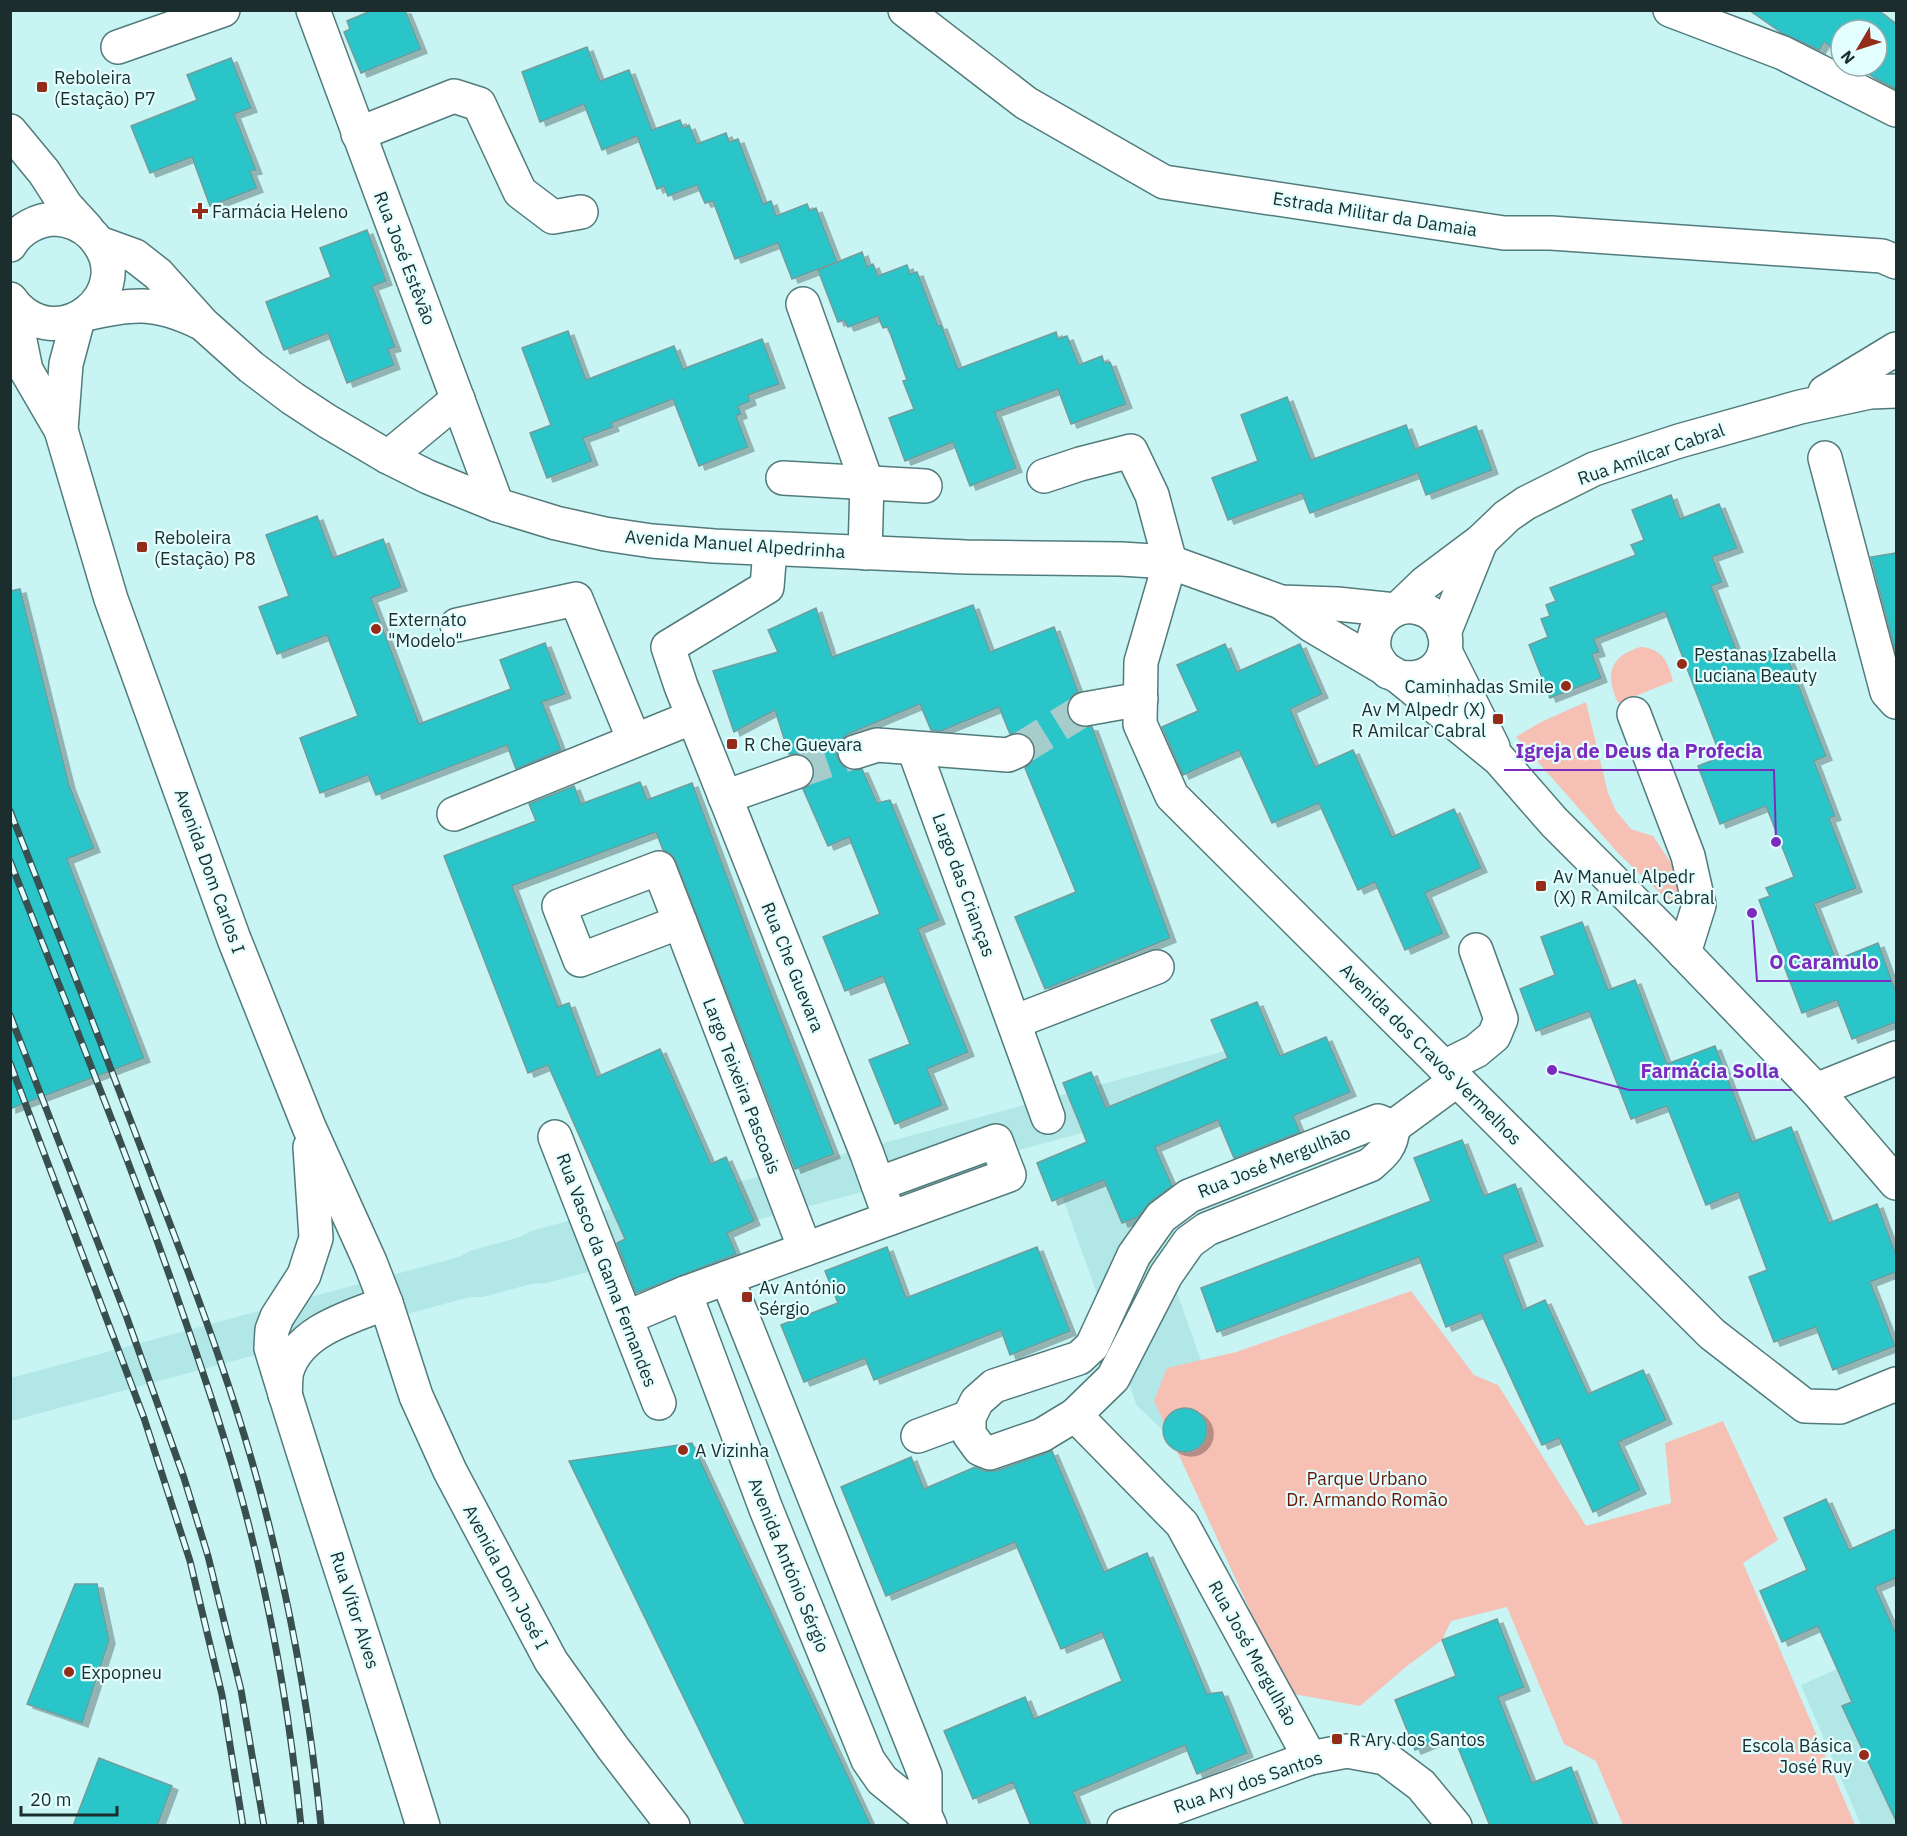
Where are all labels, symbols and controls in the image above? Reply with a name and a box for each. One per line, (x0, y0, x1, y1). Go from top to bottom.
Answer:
north arrow (1829, 18, 1889, 78)
text: N (1836, 47, 1859, 68)
place label: Reboleira (Estação) P7 (54, 66, 156, 110)
marker: Reboleira (Estação) P7 (35, 80, 49, 94)
street label: Estrada Militar da Damaia (1271, 186, 1479, 242)
street label: Rua José Estêvão (369, 188, 441, 328)
place label: Farmácia Heleno (212, 200, 348, 223)
marker: Farmácia Heleno (193, 204, 207, 218)
street label: Rua Amílcar Cabral (1574, 418, 1728, 490)
street label: Avenida Manuel Alpedrinha (624, 525, 846, 563)
place label: Reboleira (Estação) P8 (154, 526, 256, 570)
marker: Reboleira (Estação) P8 (135, 540, 149, 554)
place label: Externato "Modelo" (388, 608, 467, 652)
marker: Externato "Modelo" (369, 622, 383, 636)
place label: Pestanas Izabella Luciana Beauty (1694, 643, 1837, 687)
marker: Pestanas Izabella Luciana Beauty (1675, 657, 1689, 671)
place label: Caminhadas Smile (1404, 675, 1554, 698)
marker: Caminhadas Smile (1559, 679, 1573, 693)
place label: Av M Alpedr (X) R Amilcar Cabral (1352, 698, 1486, 742)
marker: Av M Alpedr (X) R Amilcar Cabral (1491, 712, 1505, 726)
callout: Igreja de Deus da Profecia (1504, 732, 1774, 770)
place label: R Che Guevara (744, 733, 863, 756)
marker: R Che Guevara (725, 737, 739, 751)
text: Igreja de Deus da Profecia (1516, 737, 1762, 764)
street label: Avenida Dom Carlos I (170, 786, 250, 956)
street label: Largo das Crianças (927, 810, 1001, 960)
place label: Av Manuel Alpedr (X) R Amilcar Cabral (1553, 865, 1715, 909)
marker: Av Manuel Alpedr (X) R Amilcar Cabral (1534, 879, 1548, 893)
street label: Rua Che Guevara (756, 899, 830, 1036)
callout: O Caramulo (1757, 943, 1891, 981)
text: O Caramulo (1769, 948, 1879, 975)
street label: Avenida dos Cravos Vermelhos (1335, 958, 1527, 1150)
street label: Largo Teixeira Pascoais (698, 995, 786, 1177)
callout: Farmácia Solla (1629, 1052, 1792, 1090)
text: Farmácia Solla (1641, 1057, 1779, 1084)
street label: Rua José Mergulhão (1194, 1121, 1354, 1203)
street label: Rua Vasco da Gama Fernandes (552, 1150, 662, 1390)
place label: Av António Sérgio (759, 1276, 846, 1320)
marker: Av António Sérgio (740, 1290, 754, 1304)
place label: A Vizinha (695, 1439, 770, 1462)
marker: A Vizinha (676, 1443, 690, 1457)
park label: Parque Urbano Dr. Armando Romão (1286, 1467, 1448, 1511)
street label: Avenida António Sérgio (743, 1474, 835, 1656)
street label: Avenida Dom José I (458, 1501, 554, 1653)
street label: Rua Vítor Alves (325, 1548, 385, 1672)
street label: Rua José Mergulhão (1203, 1576, 1303, 1730)
place label: Expopneu (81, 1661, 162, 1684)
marker: Expopneu (62, 1665, 76, 1679)
place label: R Ary dos Santos (1349, 1728, 1485, 1751)
marker: R Ary dos Santos (1330, 1732, 1344, 1746)
place label: Escola Básica José Ruy (1742, 1734, 1852, 1778)
street label: Rua Ary dos Santos (1170, 1746, 1326, 1818)
marker: Escola Básica José Ruy (1857, 1748, 1871, 1762)
scale bar (21, 1779, 117, 1817)
text: 20 m (30, 1788, 72, 1811)

